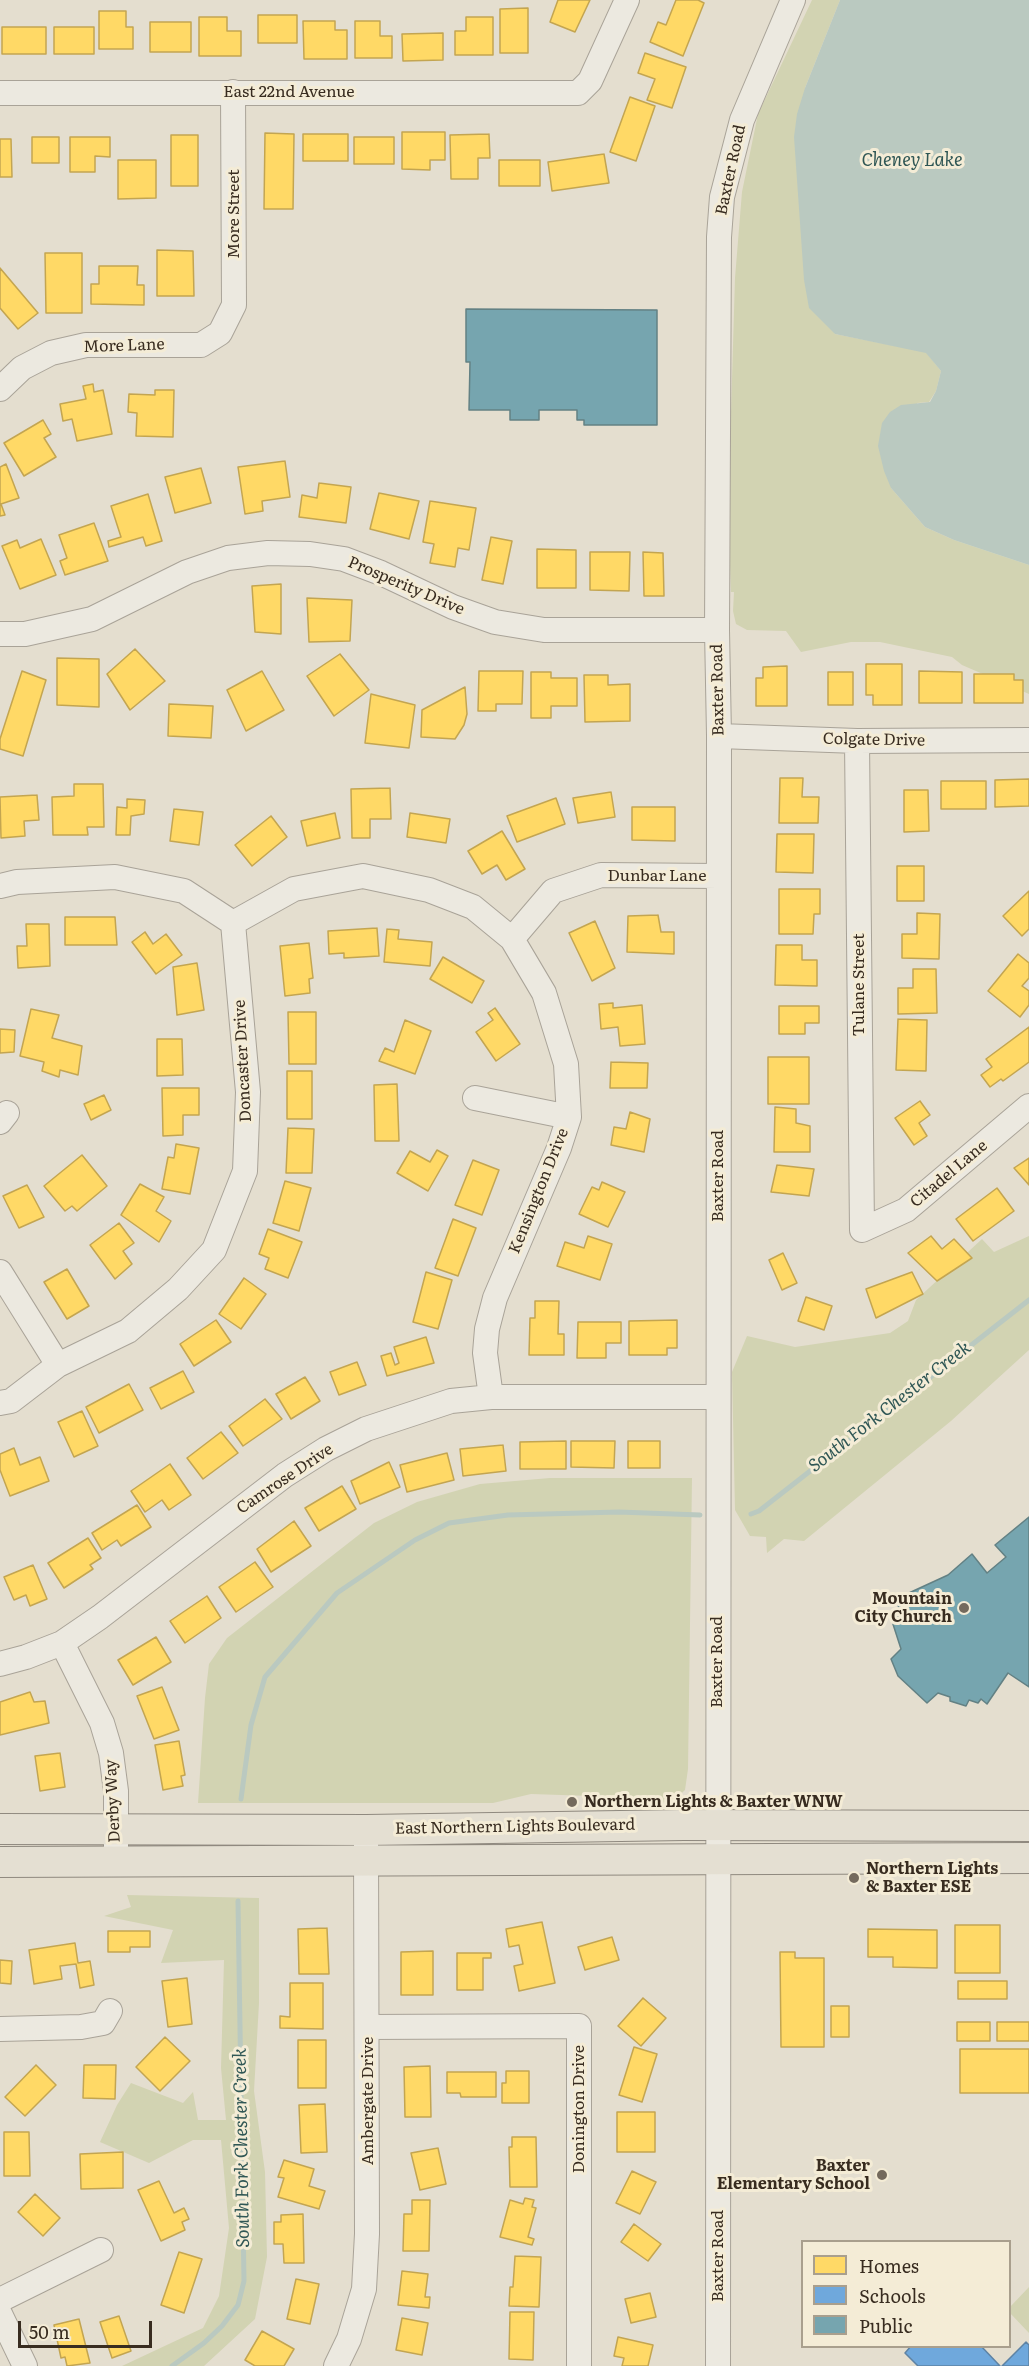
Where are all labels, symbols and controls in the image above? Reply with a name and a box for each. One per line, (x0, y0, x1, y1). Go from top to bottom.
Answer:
street label: East 22nd Avenue (223, 82, 355, 102)
street label: Baxter Road (712, 123, 750, 217)
water label: Cheney Lake (861, 150, 963, 172)
street label: More Street (224, 169, 244, 259)
street label: More Lane (83, 335, 165, 357)
street label: Prosperity Drive (345, 553, 467, 619)
street label: Baxter Road (708, 644, 728, 736)
street label: Colgate Drive (823, 730, 925, 750)
street label: Dunbar Lane (608, 866, 706, 886)
street label: Tulane Street (849, 933, 869, 1037)
street label: Doncaster Drive (230, 999, 256, 1123)
street label: Kensington Drive (505, 1125, 573, 1257)
street label: Baxter Road (708, 1130, 728, 1222)
street label: Citadel Lane (907, 1136, 991, 1212)
water label: South Fork Chester Creek (805, 1337, 975, 1477)
street label: Camrose Drive (233, 1440, 337, 1518)
place label: Mountain City Church (854, 1589, 952, 1627)
marker: Mountain City Church (957, 1601, 971, 1615)
street label: Baxter Road (707, 1616, 727, 1708)
street label: Derby Way (101, 1759, 125, 1843)
place label: Northern Lights & Baxter WNW (584, 1792, 843, 1812)
marker: Northern Lights & Baxter WNW (565, 1795, 579, 1809)
street label: East Northern Lights Boulevard (395, 1815, 635, 1839)
place label: Northern Lights & Baxter ESE (866, 1859, 998, 1897)
marker: Northern Lights & Baxter ESE (847, 1871, 861, 1885)
street label: Ambergate Drive (358, 2037, 378, 2165)
street label: Donington Drive (569, 2045, 589, 2173)
water label: South Fork Chester Creek (229, 2048, 255, 2248)
place label: Baxter Elementary School (717, 2156, 870, 2194)
marker: Baxter Elementary School (875, 2168, 889, 2182)
street label: Baxter Road (708, 2210, 728, 2302)
legend (801, 2240, 1011, 2348)
text: Homes (859, 2252, 919, 2279)
text: Schools (859, 2282, 925, 2309)
scale bar (21, 2309, 154, 2347)
text: Public (859, 2312, 913, 2339)
text: 50 m (29, 2318, 70, 2345)

